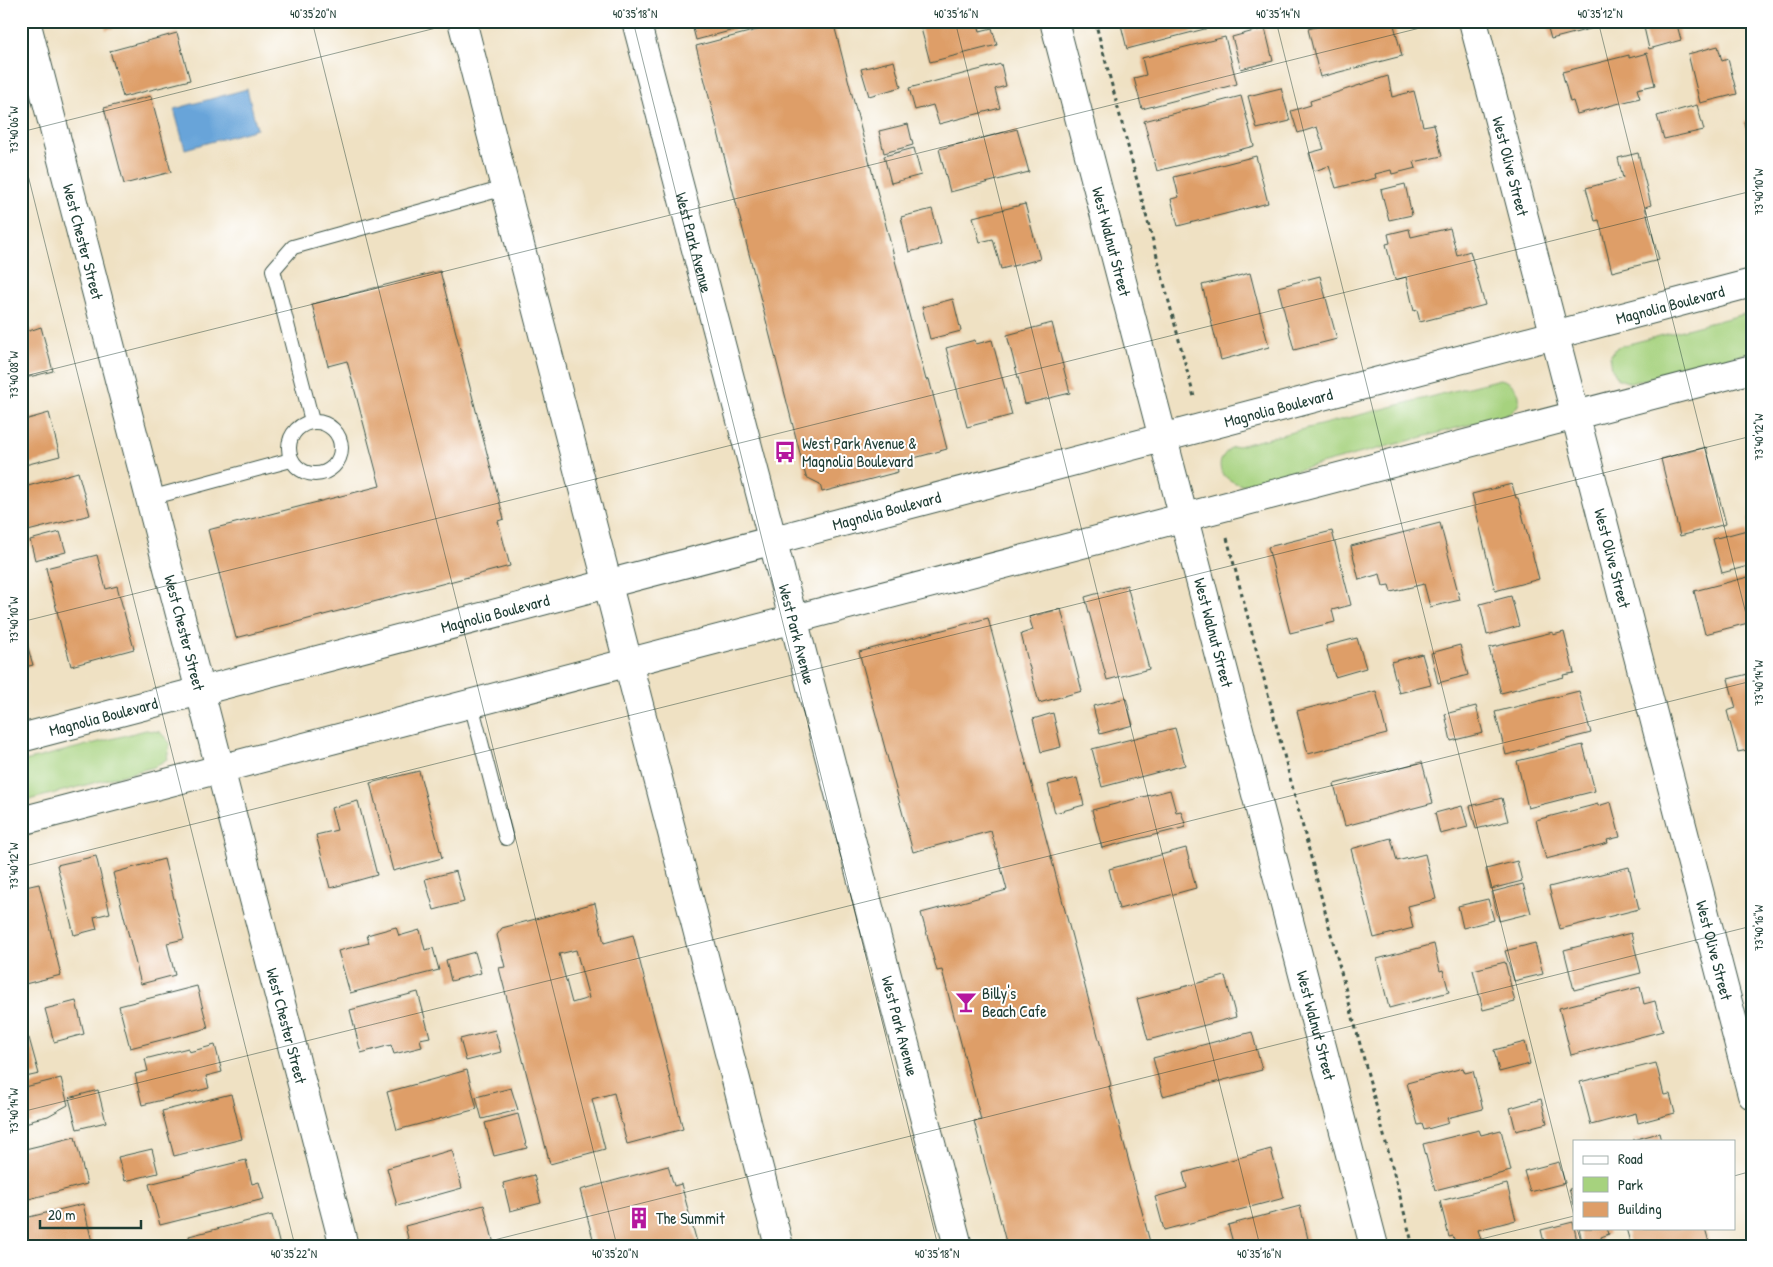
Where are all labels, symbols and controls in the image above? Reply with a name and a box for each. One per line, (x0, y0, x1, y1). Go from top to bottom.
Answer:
text: 40°35'20"N (290, 5, 336, 22)
text: 40°35'18"N (613, 5, 657, 22)
text: 40°35'16"N (934, 5, 978, 22)
text: 40°35'14"N (1256, 5, 1300, 22)
text: 40°35'12"N (1577, 5, 1623, 22)
text: 73°40'06"W (5, 106, 22, 154)
street label: West Olive Street (1487, 114, 1534, 219)
text: 73°40'10"W (1750, 168, 1767, 215)
street label: West Chester Street (58, 181, 109, 302)
street label: West Walnut Street (1087, 185, 1137, 299)
street label: West Park Avenue (671, 190, 718, 296)
street label: Magnolia Boulevard (1613, 280, 1727, 329)
text: 73°40'08"W (5, 351, 22, 399)
street label: Magnolia Boulevard (1222, 383, 1335, 432)
text: 73°40'12"W (1750, 413, 1767, 460)
place label: West Park Avenue & Magnolia Boulevard (802, 432, 917, 472)
bus stop icon: West Park Avenue & Magnolia Boulevard (772, 439, 798, 465)
street label: Magnolia Boulevard (830, 486, 943, 535)
street label: West Olive Street (1589, 506, 1636, 611)
street label: West Chester Street (159, 572, 210, 693)
street label: West Walnut Street (1189, 575, 1239, 690)
street label: West Park Avenue (773, 582, 821, 687)
street label: Magnolia Boulevard (438, 589, 551, 638)
text: 73°40'10"W (5, 596, 22, 643)
text: 73°40'14"W (1750, 659, 1767, 706)
street label: Magnolia Boulevard (47, 692, 160, 741)
text: 73°40'12"W (5, 842, 22, 889)
street label: West Olive Street (1691, 898, 1738, 1003)
text: 73°40'16"W (1750, 904, 1767, 951)
street label: West Chester Street (261, 965, 312, 1086)
street label: West Walnut Street (1292, 968, 1341, 1083)
street label: West Park Avenue (876, 973, 924, 1079)
place label: Billy's Beach Cafe (982, 982, 1047, 1022)
bar icon: Billy's Beach Cafe (953, 989, 979, 1015)
text: 73°40'14"W (5, 1087, 22, 1134)
legend (1573, 1140, 1736, 1230)
text: Road (1618, 1148, 1643, 1169)
text: Park (1618, 1174, 1643, 1195)
scale bar (40, 1197, 141, 1229)
text: Building (1618, 1198, 1662, 1219)
text: 20 m (48, 1204, 75, 1225)
building icon: The Summit (626, 1205, 652, 1231)
place label: The Summit (656, 1207, 725, 1229)
text: 40°35'22"N (271, 1245, 317, 1262)
text: 40°35'20"N (592, 1245, 638, 1262)
text: 40°35'18"N (915, 1245, 959, 1262)
text: 40°35'16"N (1237, 1245, 1281, 1262)

